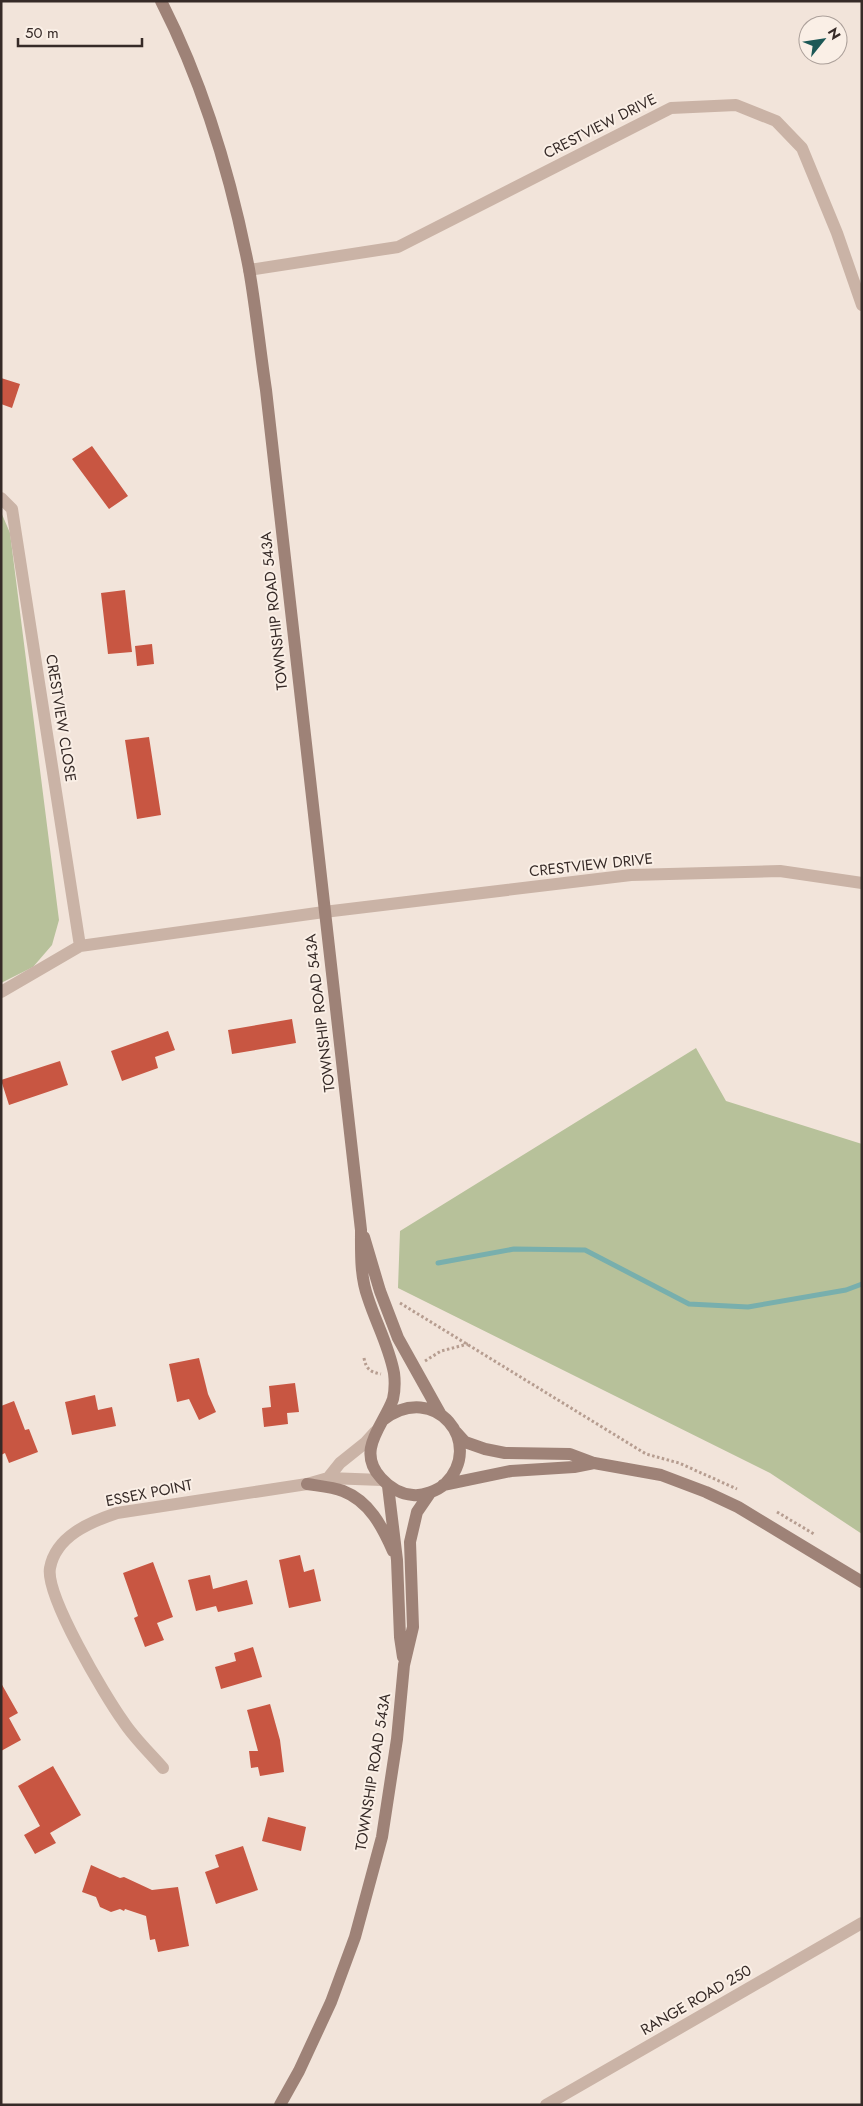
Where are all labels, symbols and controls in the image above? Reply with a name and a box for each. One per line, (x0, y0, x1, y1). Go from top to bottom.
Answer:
scale bar (18, 15, 141, 47)
north arrow (798, 15, 848, 65)
text: 50 m (25, 22, 59, 44)
text: N (823, 24, 846, 43)
street label: CRESTVIEW DRIVE (540, 88, 660, 164)
street label: TOWNSHIP ROAD 543A (255, 531, 293, 691)
street label: CRESTVIEW CLOSE (40, 653, 82, 783)
street label: CRESTVIEW DRIVE (528, 848, 654, 882)
street label: TOWNSHIP ROAD 543A (299, 933, 341, 1093)
street label: ESSEX POINT (104, 1474, 194, 1512)
street label: TOWNSHIP ROAD 543A (350, 1692, 396, 1852)
street label: RANGE ROAD 250 (637, 1959, 755, 2041)

